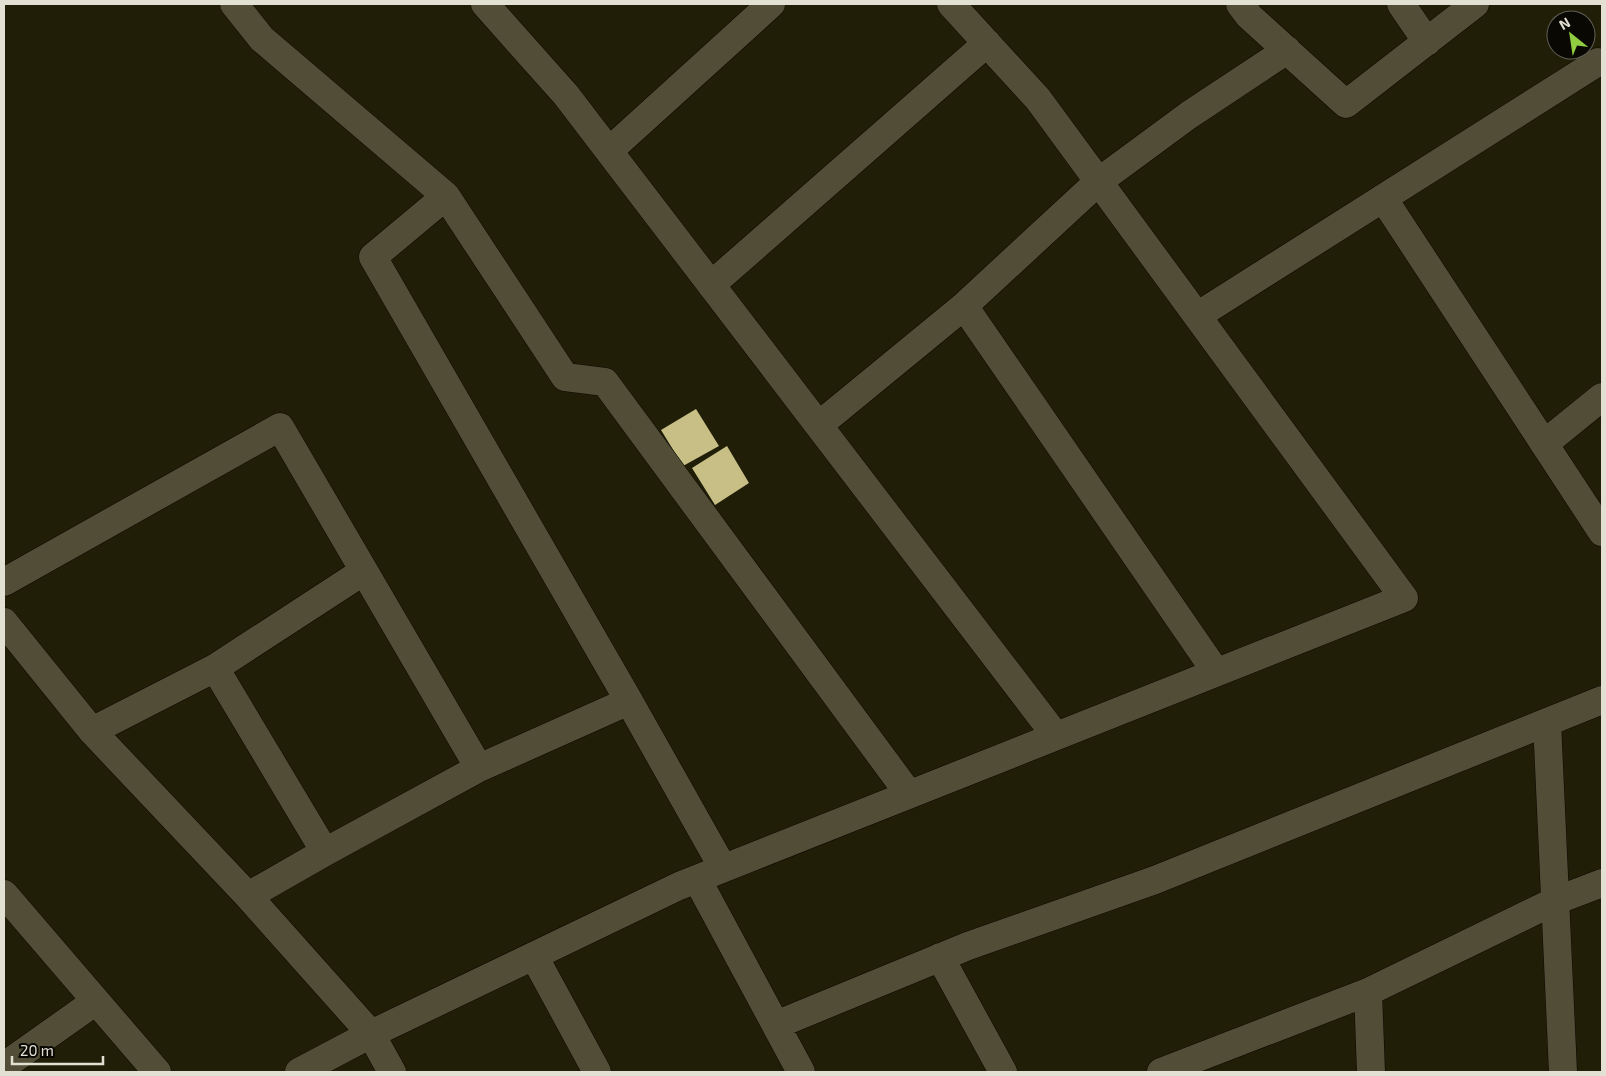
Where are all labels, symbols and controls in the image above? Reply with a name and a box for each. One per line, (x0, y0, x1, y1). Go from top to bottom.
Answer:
north arrow (1546, 10, 1596, 60)
text: N (1556, 13, 1573, 33)
scale bar (12, 1034, 104, 1066)
text: 20 m (20, 1041, 54, 1059)

